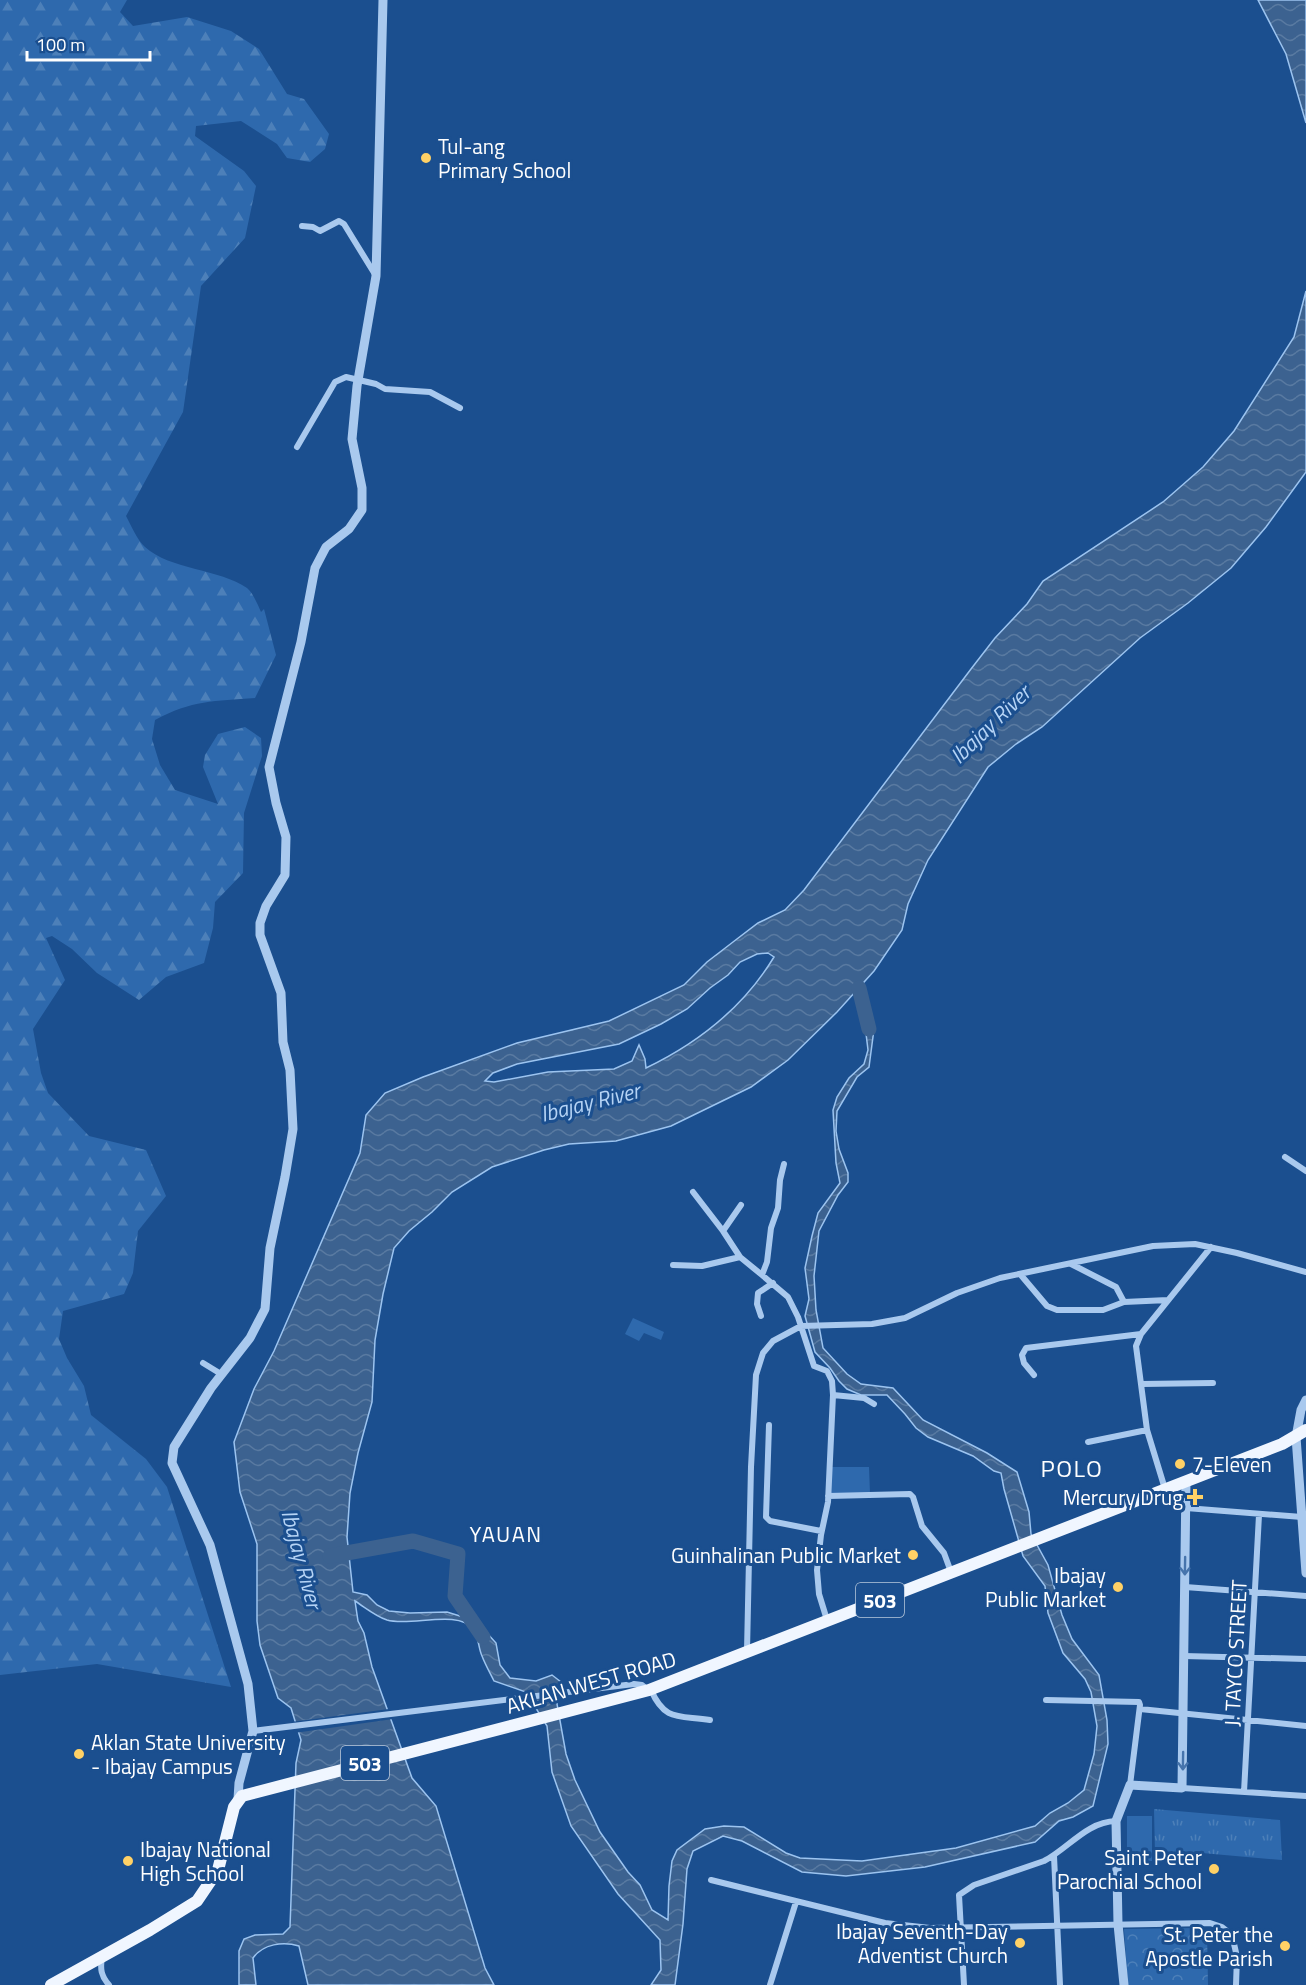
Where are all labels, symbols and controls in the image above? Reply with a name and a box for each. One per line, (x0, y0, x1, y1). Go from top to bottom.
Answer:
scale bar (27, 24, 150, 62)
text: 100 m (36, 31, 85, 58)
place label: Tul-ang Primary School (438, 130, 571, 186)
marker: Tul-ang Primary School (419, 151, 433, 165)
water label: Ibajay River (942, 675, 1040, 771)
water label: Ibajay River (537, 1073, 646, 1131)
place label: 7-Eleven (1192, 1448, 1272, 1480)
district label: POLO (1041, 1450, 1103, 1486)
marker: 7-Eleven (1173, 1457, 1187, 1471)
place label: Mercury Drug (1063, 1481, 1183, 1513)
marker: Mercury Drug (1188, 1490, 1202, 1504)
water label: Ibajay River (272, 1506, 332, 1615)
district label: YAUAN (469, 1517, 543, 1551)
place label: Guinhalinan Public Market (671, 1539, 902, 1571)
marker: Guinhalinan Public Market (906, 1548, 920, 1562)
one-way arrow (1179, 1556, 1191, 1576)
place label: Ibajay Public Market (985, 1559, 1107, 1615)
street label: J. TAYCO STREET (1215, 1579, 1255, 1727)
marker: Ibajay Public Market (1111, 1580, 1125, 1594)
road number: 503 (856, 1583, 904, 1617)
street label: AKLAN WEST ROAD (502, 1642, 680, 1722)
place label: Aklan State University - Ibajay Campus (91, 1726, 286, 1782)
road number: 503 (341, 1746, 389, 1780)
marker: Aklan State University - Ibajay Campus (72, 1747, 86, 1761)
one-way arrow (1177, 1751, 1188, 1771)
place label: Ibajay National High School (140, 1833, 271, 1889)
place label: Saint Peter Parochial School (1057, 1841, 1202, 1897)
marker: Ibajay National High School (121, 1854, 135, 1868)
marker: Saint Peter Parochial School (1207, 1862, 1221, 1876)
place label: Ibajay Seventh-Day Adventist Church (836, 1915, 1008, 1971)
place label: St. Peter the Apostle Parish (1145, 1918, 1273, 1974)
marker: Ibajay Seventh-Day Adventist Church (1013, 1936, 1027, 1950)
marker: St. Peter the Apostle Parish (1278, 1939, 1292, 1953)

